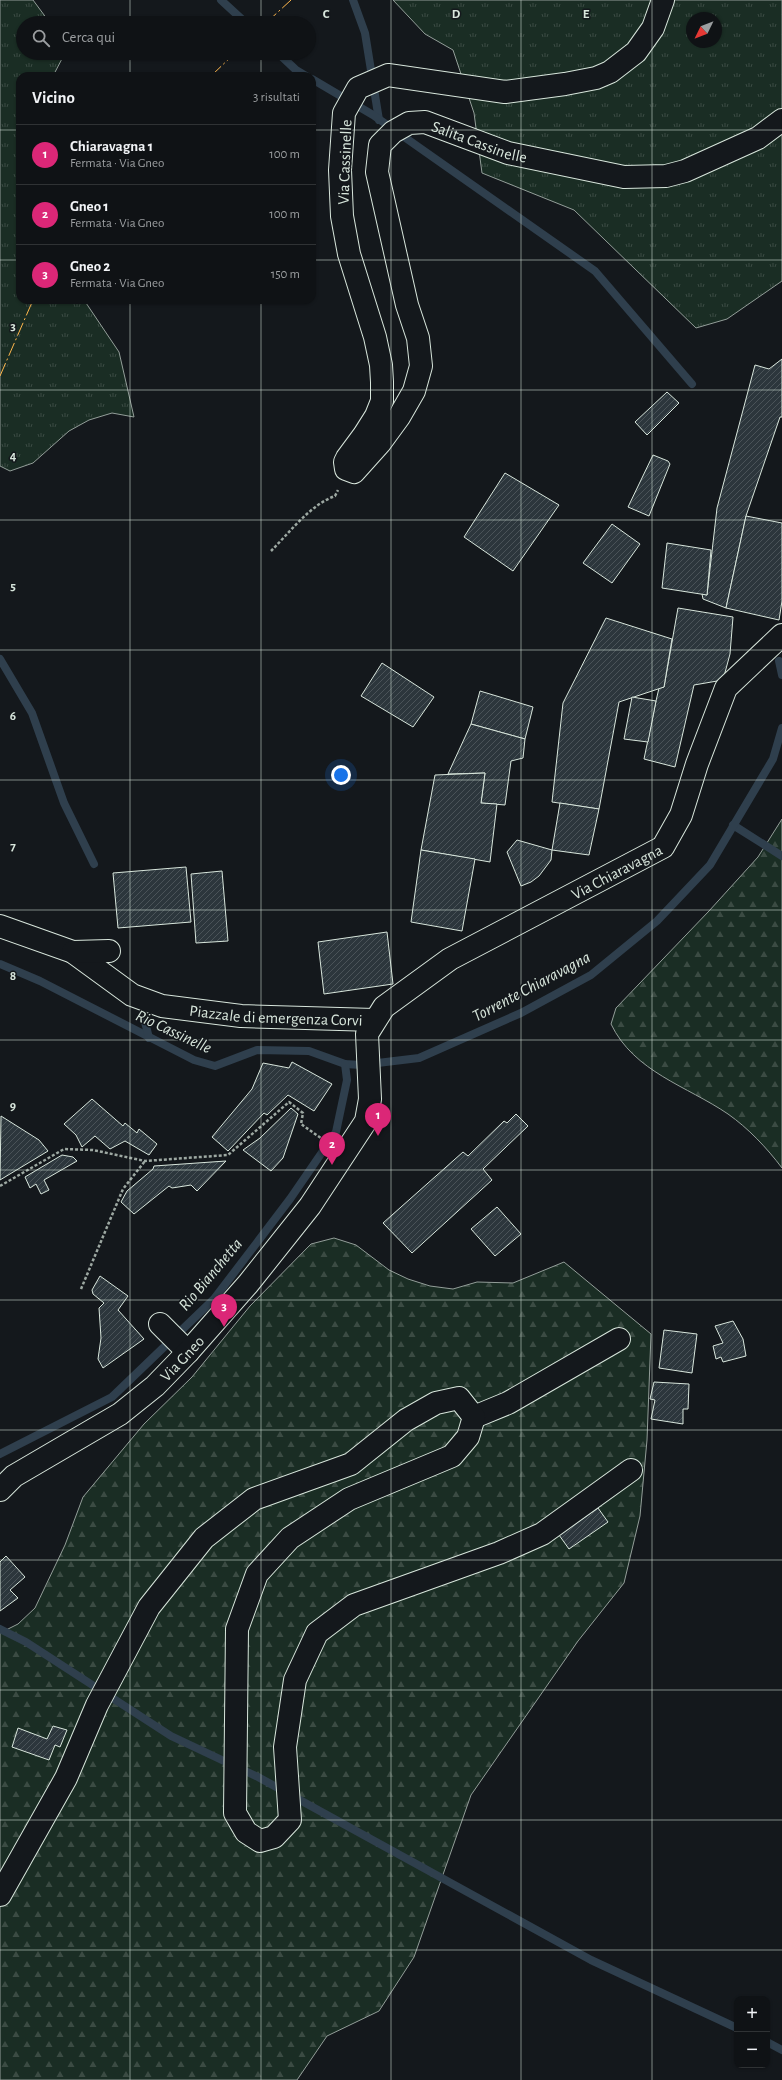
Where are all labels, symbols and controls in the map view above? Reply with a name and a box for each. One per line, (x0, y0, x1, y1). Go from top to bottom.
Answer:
text: C (323, 8, 330, 21)
text: D (452, 8, 461, 21)
text: E (583, 8, 590, 21)
north arrow (686, 12, 722, 48)
search box (16, 16, 316, 60)
icon: search (30, 27, 52, 49)
text: Cerca qui (62, 30, 115, 45)
text: Vicino (32, 89, 75, 106)
text: 3 risultati (253, 91, 300, 104)
street label: Salita Cassinelle (429, 118, 528, 166)
street label: Via Cassinelle (336, 119, 354, 205)
text: Chiaravagna 1 (70, 139, 153, 154)
text: 1 (43, 148, 47, 161)
text: 100 m (269, 148, 300, 161)
text: Fermata · Via Gneo (70, 157, 164, 170)
text: Gneo 1 (70, 199, 109, 214)
text: 2 (42, 208, 48, 221)
text: 100 m (269, 208, 300, 221)
text: Fermata · Via Gneo (70, 217, 164, 230)
text: Gneo 2 (70, 259, 110, 274)
text: 3 (42, 268, 48, 281)
text: 150 m (271, 268, 300, 281)
text: Fermata · Via Gneo (70, 277, 164, 290)
text: 3 (10, 320, 16, 333)
text: 4 (10, 450, 17, 463)
text: 5 (10, 580, 16, 593)
text: 6 (10, 710, 16, 723)
your location (331, 765, 351, 785)
text: 7 (10, 840, 16, 853)
street label: Via Chiaravagna (569, 842, 665, 903)
water label: Torrente Chiaravagna (469, 948, 593, 1025)
text: 8 (10, 970, 16, 983)
street label: Piazzale di emergenza Corvi (188, 1003, 363, 1029)
water label: Rio Cassinelle (133, 1007, 214, 1056)
text: 9 (10, 1100, 16, 1113)
pin: 1 (365, 1103, 391, 1136)
pin: 2 (319, 1132, 345, 1165)
water label: Rio Bianchetta (175, 1235, 245, 1314)
pin: 3 (211, 1294, 237, 1327)
street label: Via Gneo (157, 1333, 207, 1385)
map controls (734, 1996, 770, 2068)
button: + (734, 1996, 770, 2032)
button: − (734, 2032, 770, 2068)

